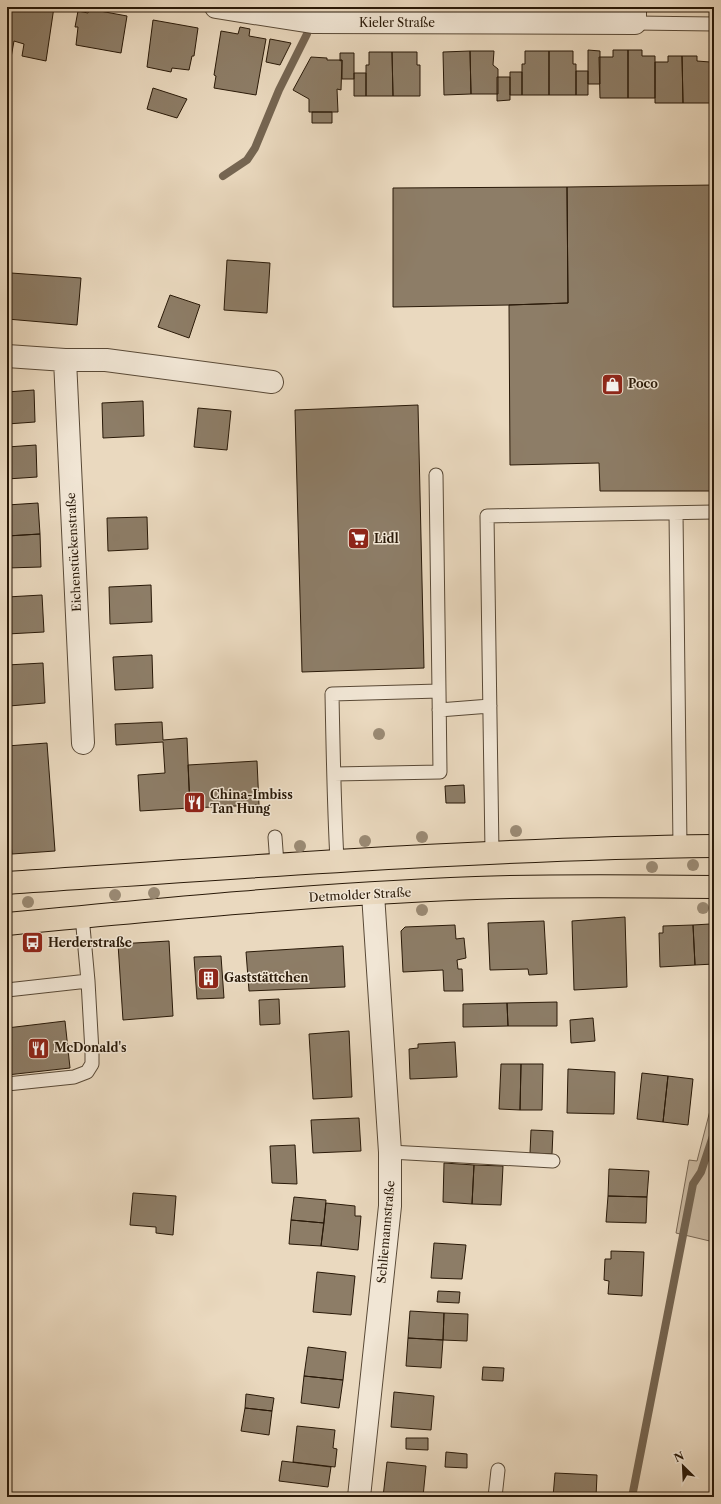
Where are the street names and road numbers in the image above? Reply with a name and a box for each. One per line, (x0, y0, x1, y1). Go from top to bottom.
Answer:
street label: Kieler Straße (359, 15, 435, 30)
street label: Eichenstückenstraße (63, 492, 84, 612)
street label: Detmolder Straße (308, 884, 412, 905)
street label: Schliemannstraße (374, 1180, 397, 1284)

